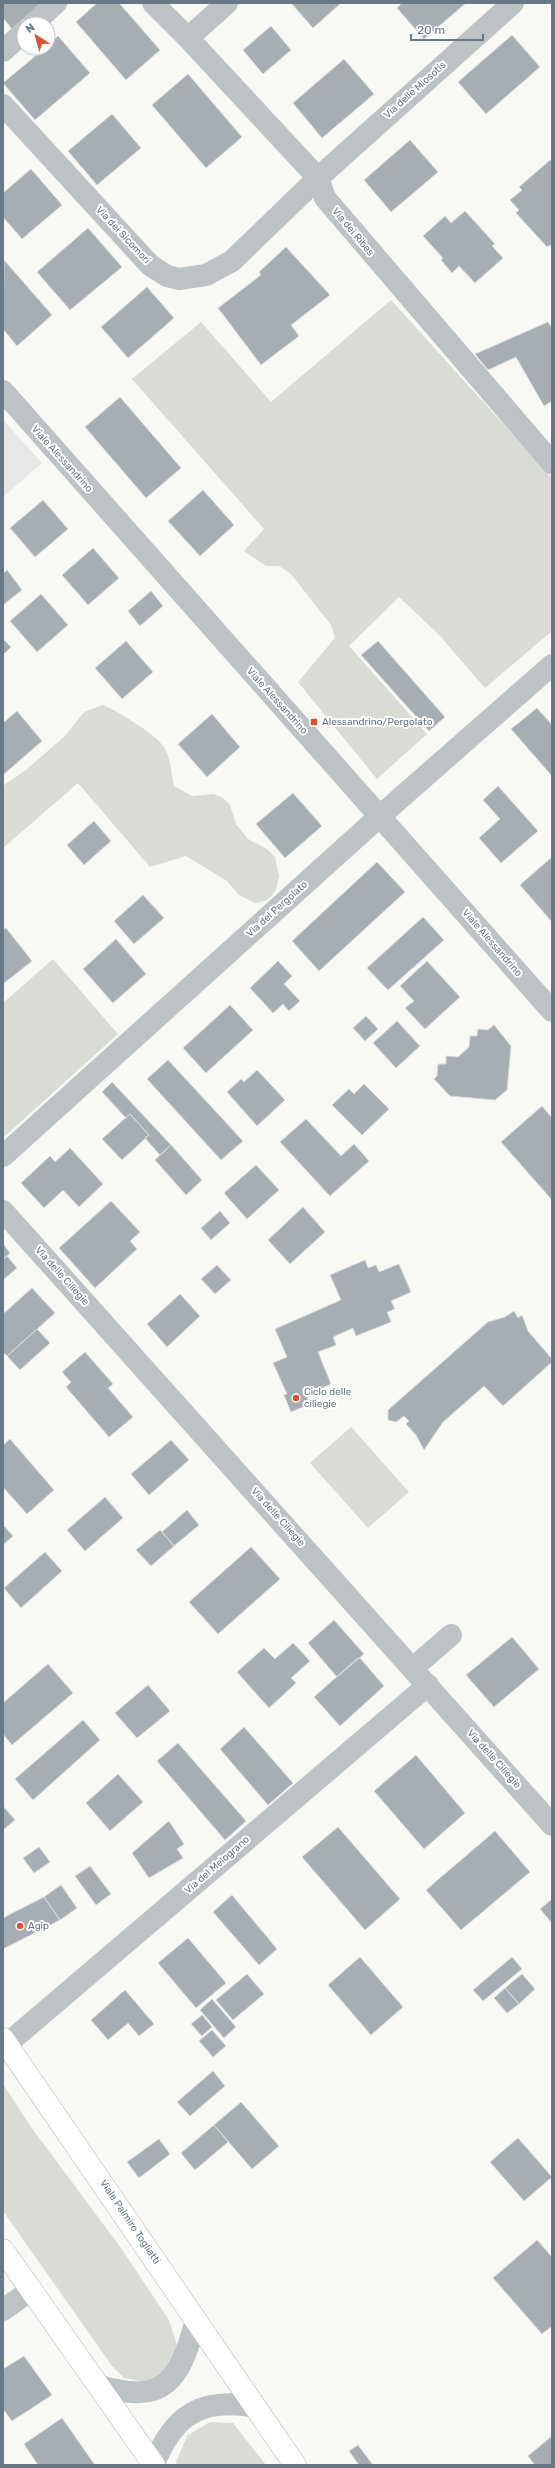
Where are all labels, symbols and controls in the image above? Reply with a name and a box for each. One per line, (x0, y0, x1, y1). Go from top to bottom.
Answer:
north arrow (16, 16, 56, 56)
scale bar (411, 16, 483, 42)
text: N (23, 21, 37, 36)
text: 20 m (417, 23, 445, 37)
street label: Via delle Miosotis (381, 59, 449, 121)
street label: Via dei Sicomori (93, 204, 153, 266)
street label: Via dei Ribes (329, 206, 377, 258)
street label: Viale Alessandrino (29, 423, 95, 495)
street label: Viale Alessandrino (244, 665, 310, 737)
place label: Alessandrino/Pergolato (322, 716, 433, 728)
marker: Alessandrino/Pergolato (309, 717, 319, 727)
street label: Via del Pergolato (244, 878, 310, 940)
street label: Viale Alessandrino (460, 907, 525, 979)
street label: Via delle Ciliegie (32, 1244, 92, 1308)
place label: Ciclo delle ciliegie (304, 1386, 352, 1410)
marker: Ciclo delle ciliegie (291, 1393, 301, 1403)
street label: Via delle Ciliegie (248, 1485, 308, 1549)
street label: Via delle Ciliegie (464, 1727, 524, 1791)
street label: Via del Melograno (182, 1833, 252, 1896)
place label: Agip (28, 1920, 49, 1932)
marker: Agip (15, 1921, 25, 1931)
street label: Viale Palmiro Togliatti (97, 2177, 163, 2267)

